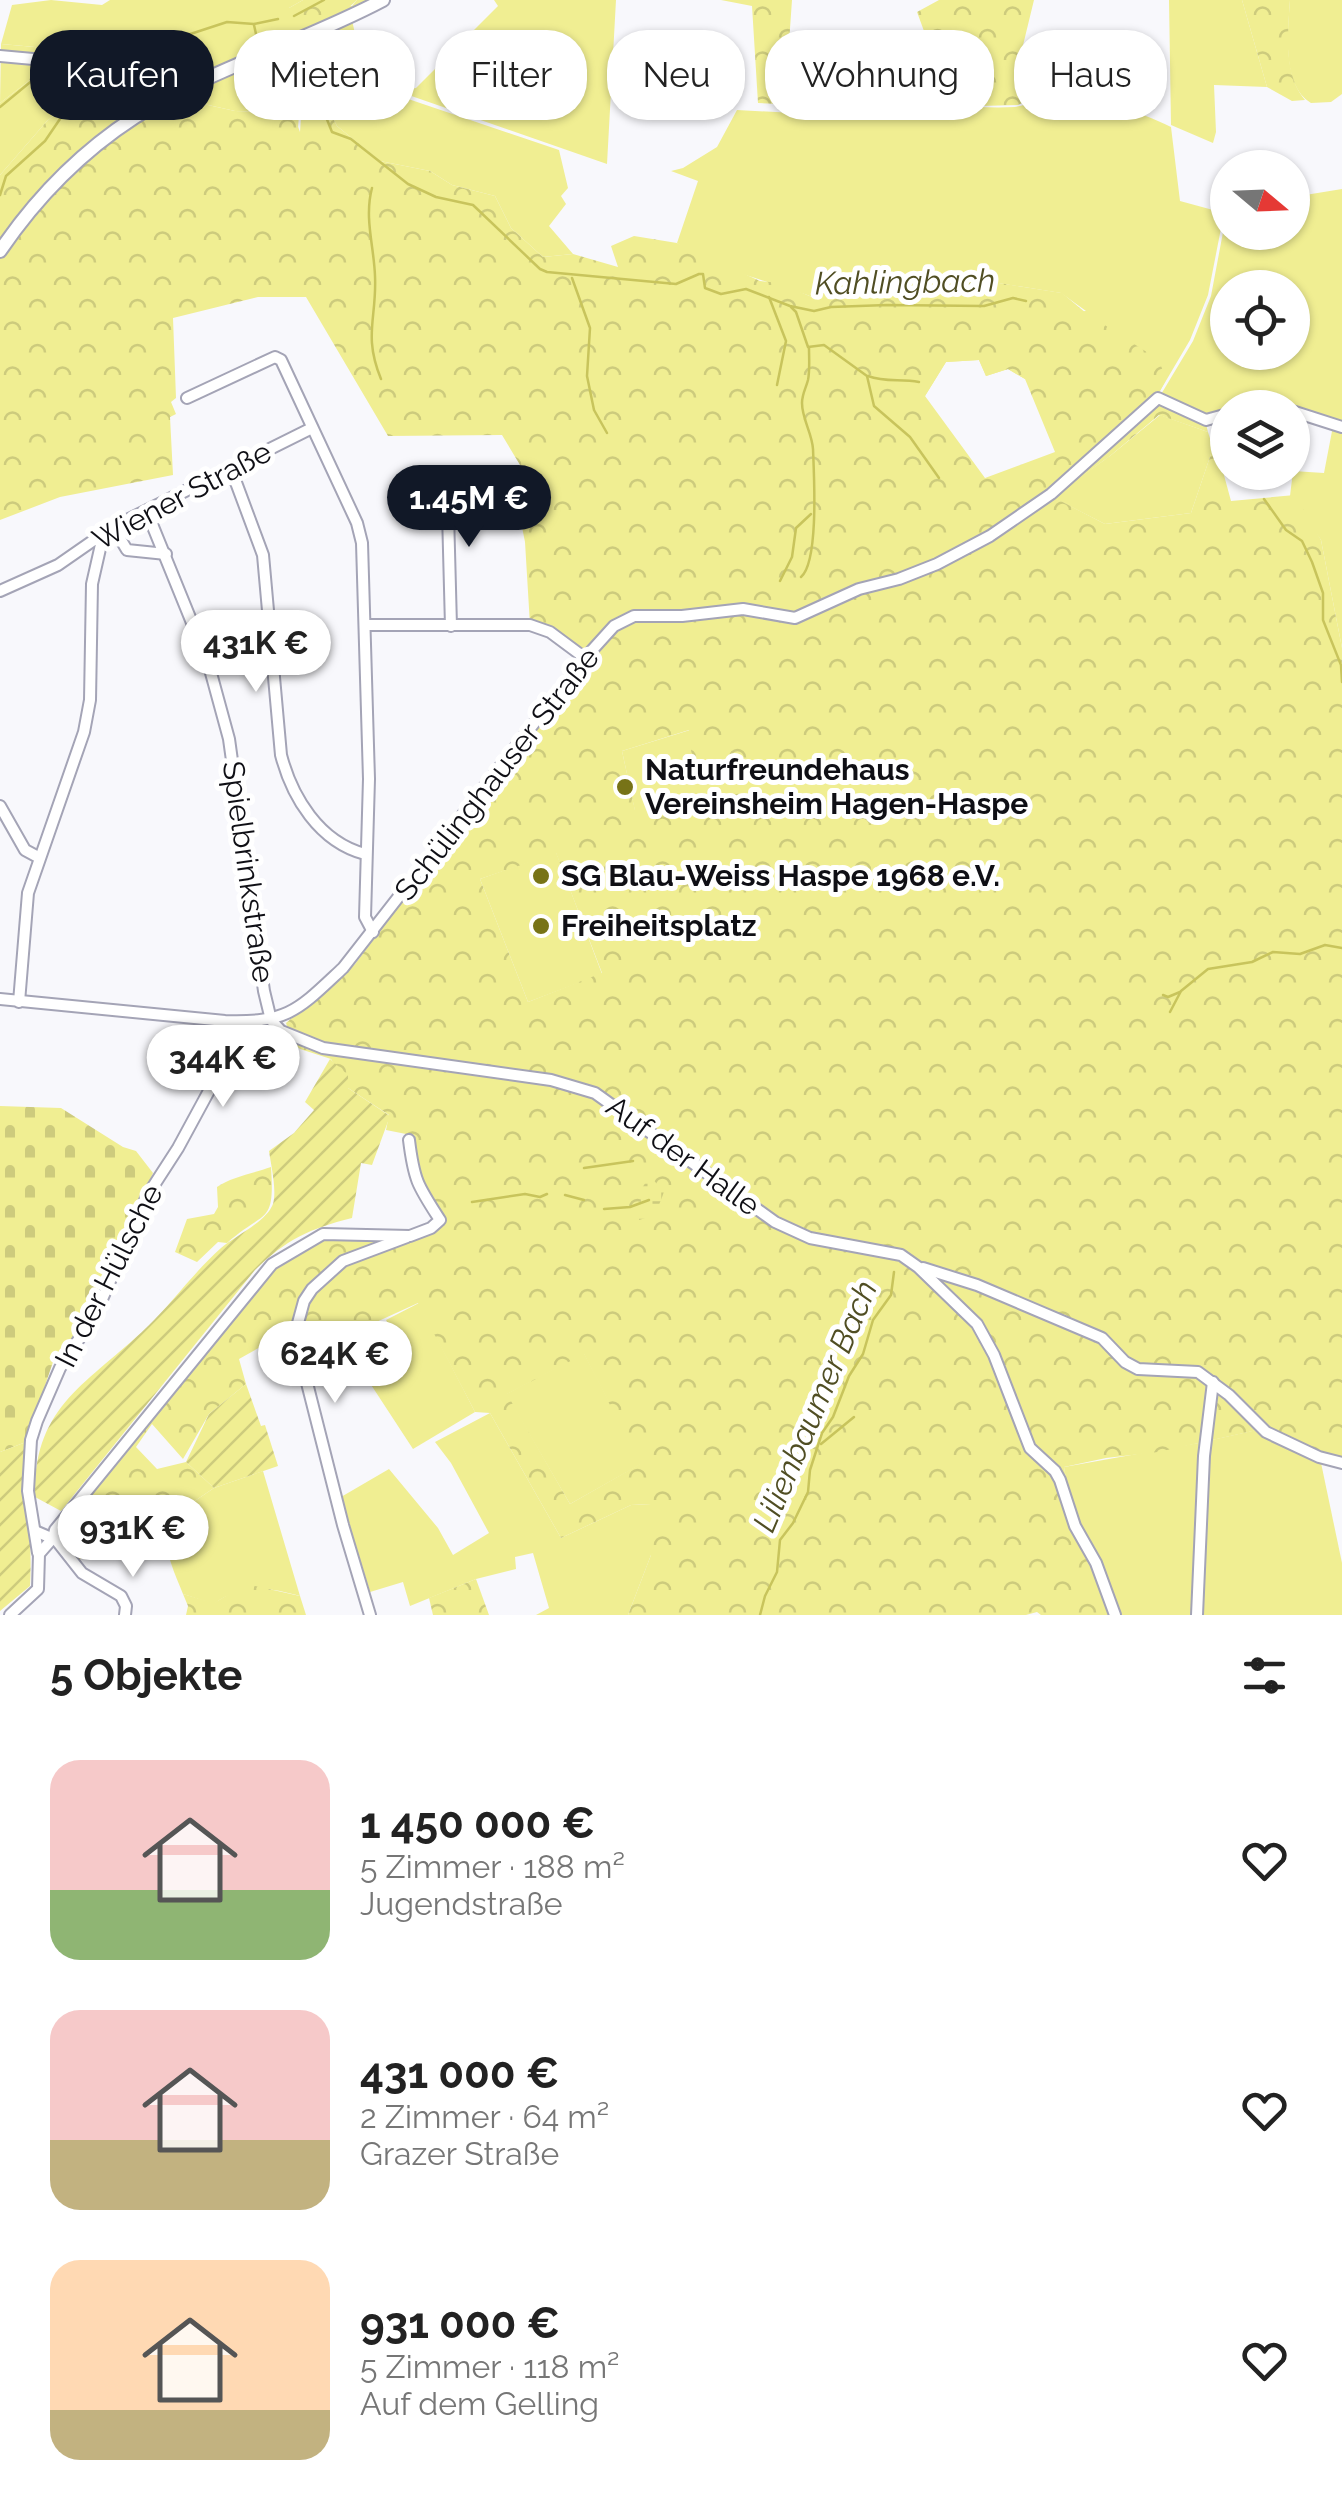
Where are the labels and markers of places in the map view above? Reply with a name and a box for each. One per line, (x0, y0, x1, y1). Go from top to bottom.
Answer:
pin: 1.45M € (377, 465, 561, 550)
pin: 431K € (175, 610, 337, 695)
place label: Naturfreundehaus Vereinsheim Hagen-Haspe (645, 752, 1028, 821)
marker: Naturfreundehaus Vereinsheim Hagen-Haspe (614, 776, 636, 798)
place label: SG Blau-Weiss Haspe 1968 e.V. (561, 858, 1000, 893)
marker: SG Blau-Weiss Haspe 1968 e.V. (530, 865, 552, 887)
place label: Freiheitsplatz (561, 908, 756, 943)
marker: Freiheitsplatz (530, 915, 552, 937)
pin: 344K € (142, 1025, 304, 1110)
pin: 624K € (254, 1321, 416, 1406)
pin: 931K € (52, 1495, 214, 1580)

